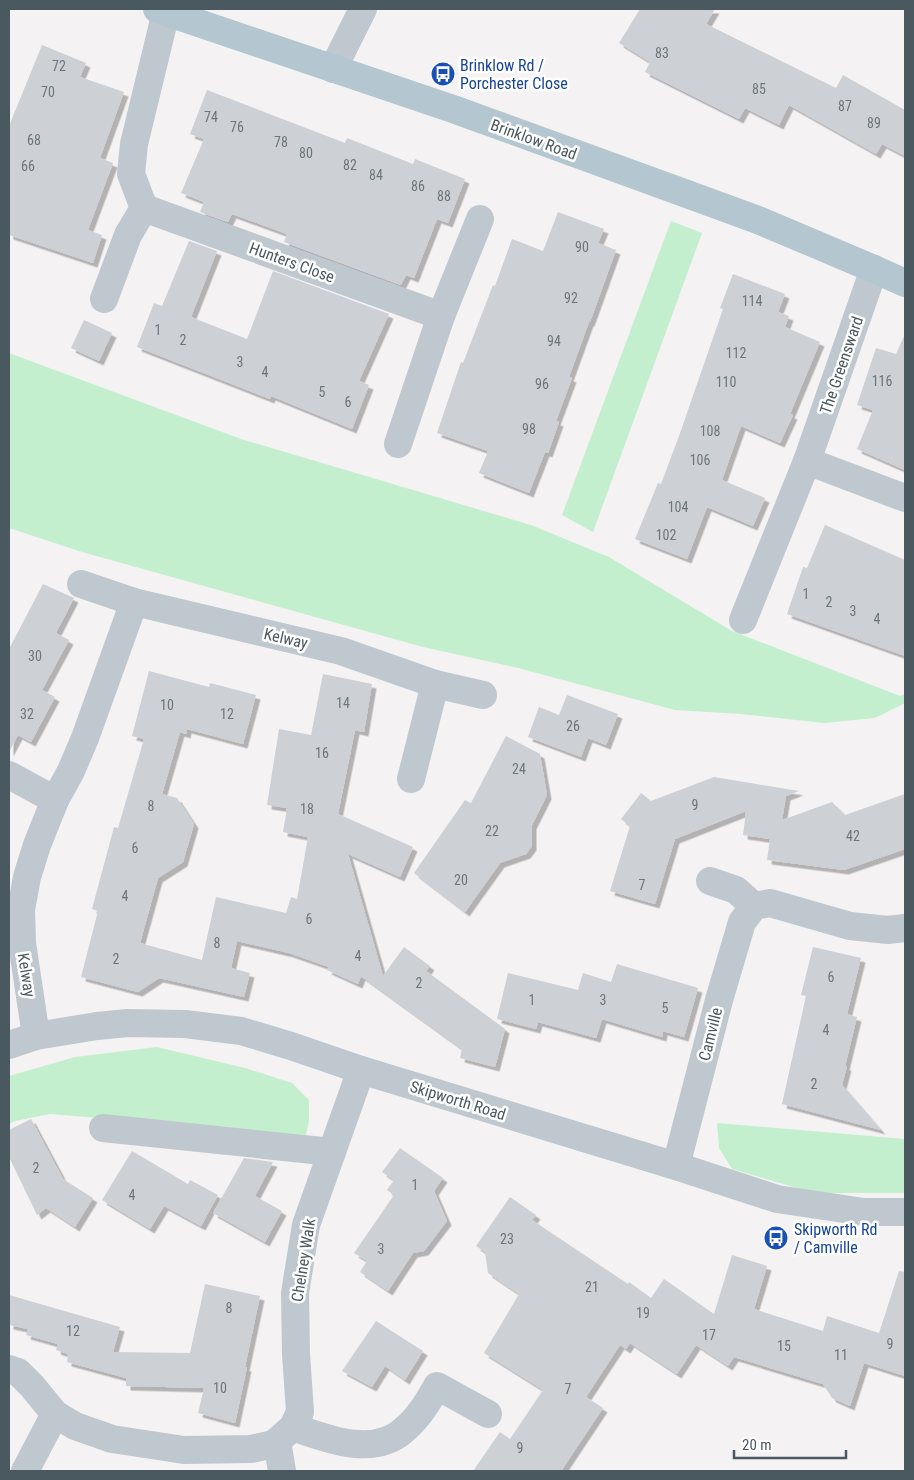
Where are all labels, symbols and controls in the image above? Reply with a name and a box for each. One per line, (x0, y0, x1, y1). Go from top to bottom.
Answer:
house number: 83 (655, 45, 669, 61)
place label: Brinklow Rd / Porchester Close (460, 56, 568, 93)
house number: 72 (52, 58, 66, 74)
bus stop icon: Brinklow Rd / Porchester Close (430, 61, 456, 87)
house number: 85 (752, 81, 766, 97)
house number: 70 (41, 84, 55, 100)
house number: 87 (838, 98, 852, 114)
house number: 74 (204, 109, 218, 125)
street label: Brinklow Road (488, 115, 579, 164)
house number: 89 (867, 115, 881, 131)
house number: 76 (230, 119, 244, 135)
house number: 68 (27, 132, 41, 148)
house number: 78 (274, 134, 288, 150)
house number: 80 (299, 145, 313, 161)
house number: 82 (343, 157, 357, 173)
house number: 66 (21, 158, 35, 174)
house number: 84 (369, 167, 383, 183)
house number: 86 (411, 178, 425, 194)
house number: 88 (437, 188, 451, 204)
street label: Hunters Close (247, 238, 337, 287)
house number: 90 (575, 239, 589, 255)
house number: 92 (564, 290, 578, 306)
house number: 114 (742, 293, 762, 309)
street label: The Greensward (816, 314, 867, 417)
house number: 1 (155, 322, 161, 338)
house number: 2 (180, 332, 187, 348)
house number: 94 (547, 333, 561, 349)
house number: 112 (726, 345, 746, 361)
house number: 3 (237, 354, 243, 370)
house number: 4 (262, 364, 269, 380)
house number: 116 (872, 373, 892, 389)
house number: 110 (716, 374, 736, 390)
house number: 96 (535, 376, 549, 392)
house number: 5 (319, 384, 326, 400)
house number: 6 (345, 394, 352, 410)
house number: 98 (522, 421, 536, 437)
house number: 108 (700, 423, 720, 439)
house number: 106 (690, 452, 710, 468)
house number: 104 (668, 499, 688, 515)
house number: 102 (656, 527, 676, 543)
house number: 1 (803, 586, 809, 602)
house number: 2 (826, 594, 833, 610)
house number: 3 (850, 603, 856, 619)
house number: 4 (874, 611, 881, 627)
street label: Kelway (262, 624, 310, 653)
house number: 30 (28, 648, 42, 664)
house number: 14 (336, 695, 350, 711)
house number: 10 (160, 697, 174, 713)
house number: 32 (20, 706, 34, 722)
house number: 12 (220, 706, 234, 722)
house number: 26 (566, 718, 580, 734)
house number: 16 (315, 745, 329, 761)
house number: 24 (512, 761, 526, 777)
house number: 9 (692, 797, 698, 813)
house number: 8 (148, 798, 155, 814)
house number: 18 (300, 801, 314, 817)
house number: 22 (485, 823, 499, 839)
house number: 42 (846, 828, 860, 844)
house number: 6 (132, 840, 139, 856)
house number: 20 (454, 872, 468, 888)
house number: 7 (639, 877, 646, 893)
house number: 4 (122, 888, 129, 904)
house number: 6 (306, 911, 313, 927)
house number: 8 (214, 935, 221, 951)
house number: 4 (355, 948, 362, 964)
house number: 2 (113, 951, 120, 967)
street label: Kelway (14, 952, 39, 999)
house number: 6 (828, 969, 835, 985)
house number: 2 (416, 975, 423, 991)
house number: 1 (529, 992, 535, 1008)
house number: 3 (600, 992, 606, 1008)
house number: 5 (662, 1000, 669, 1016)
street label: Camville (695, 1006, 726, 1063)
house number: 4 (823, 1022, 830, 1038)
house number: 2 (811, 1076, 818, 1092)
street label: Skipworth Road (408, 1077, 508, 1124)
house number: 2 (33, 1160, 40, 1176)
house number: 1 (412, 1177, 418, 1193)
house number: 4 (129, 1187, 136, 1203)
street label: Chelney Walk (288, 1216, 320, 1303)
place label: Skipworth Rd / Camville (794, 1220, 877, 1257)
bus stop icon: Skipworth Rd / Camville (763, 1225, 789, 1251)
house number: 23 (500, 1231, 514, 1247)
house number: 3 (378, 1241, 384, 1257)
house number: 21 (585, 1279, 599, 1295)
house number: 8 (226, 1300, 233, 1316)
house number: 19 (636, 1305, 650, 1321)
house number: 12 (66, 1323, 80, 1339)
house number: 17 (702, 1327, 716, 1343)
house number: 9 (887, 1336, 893, 1352)
house number: 15 (777, 1338, 791, 1354)
house number: 11 (834, 1347, 848, 1363)
house number: 10 (213, 1380, 227, 1396)
house number: 7 (565, 1381, 572, 1397)
scale bar (734, 1428, 846, 1460)
text: 20 m (742, 1436, 772, 1454)
house number: 9 (517, 1440, 523, 1456)

